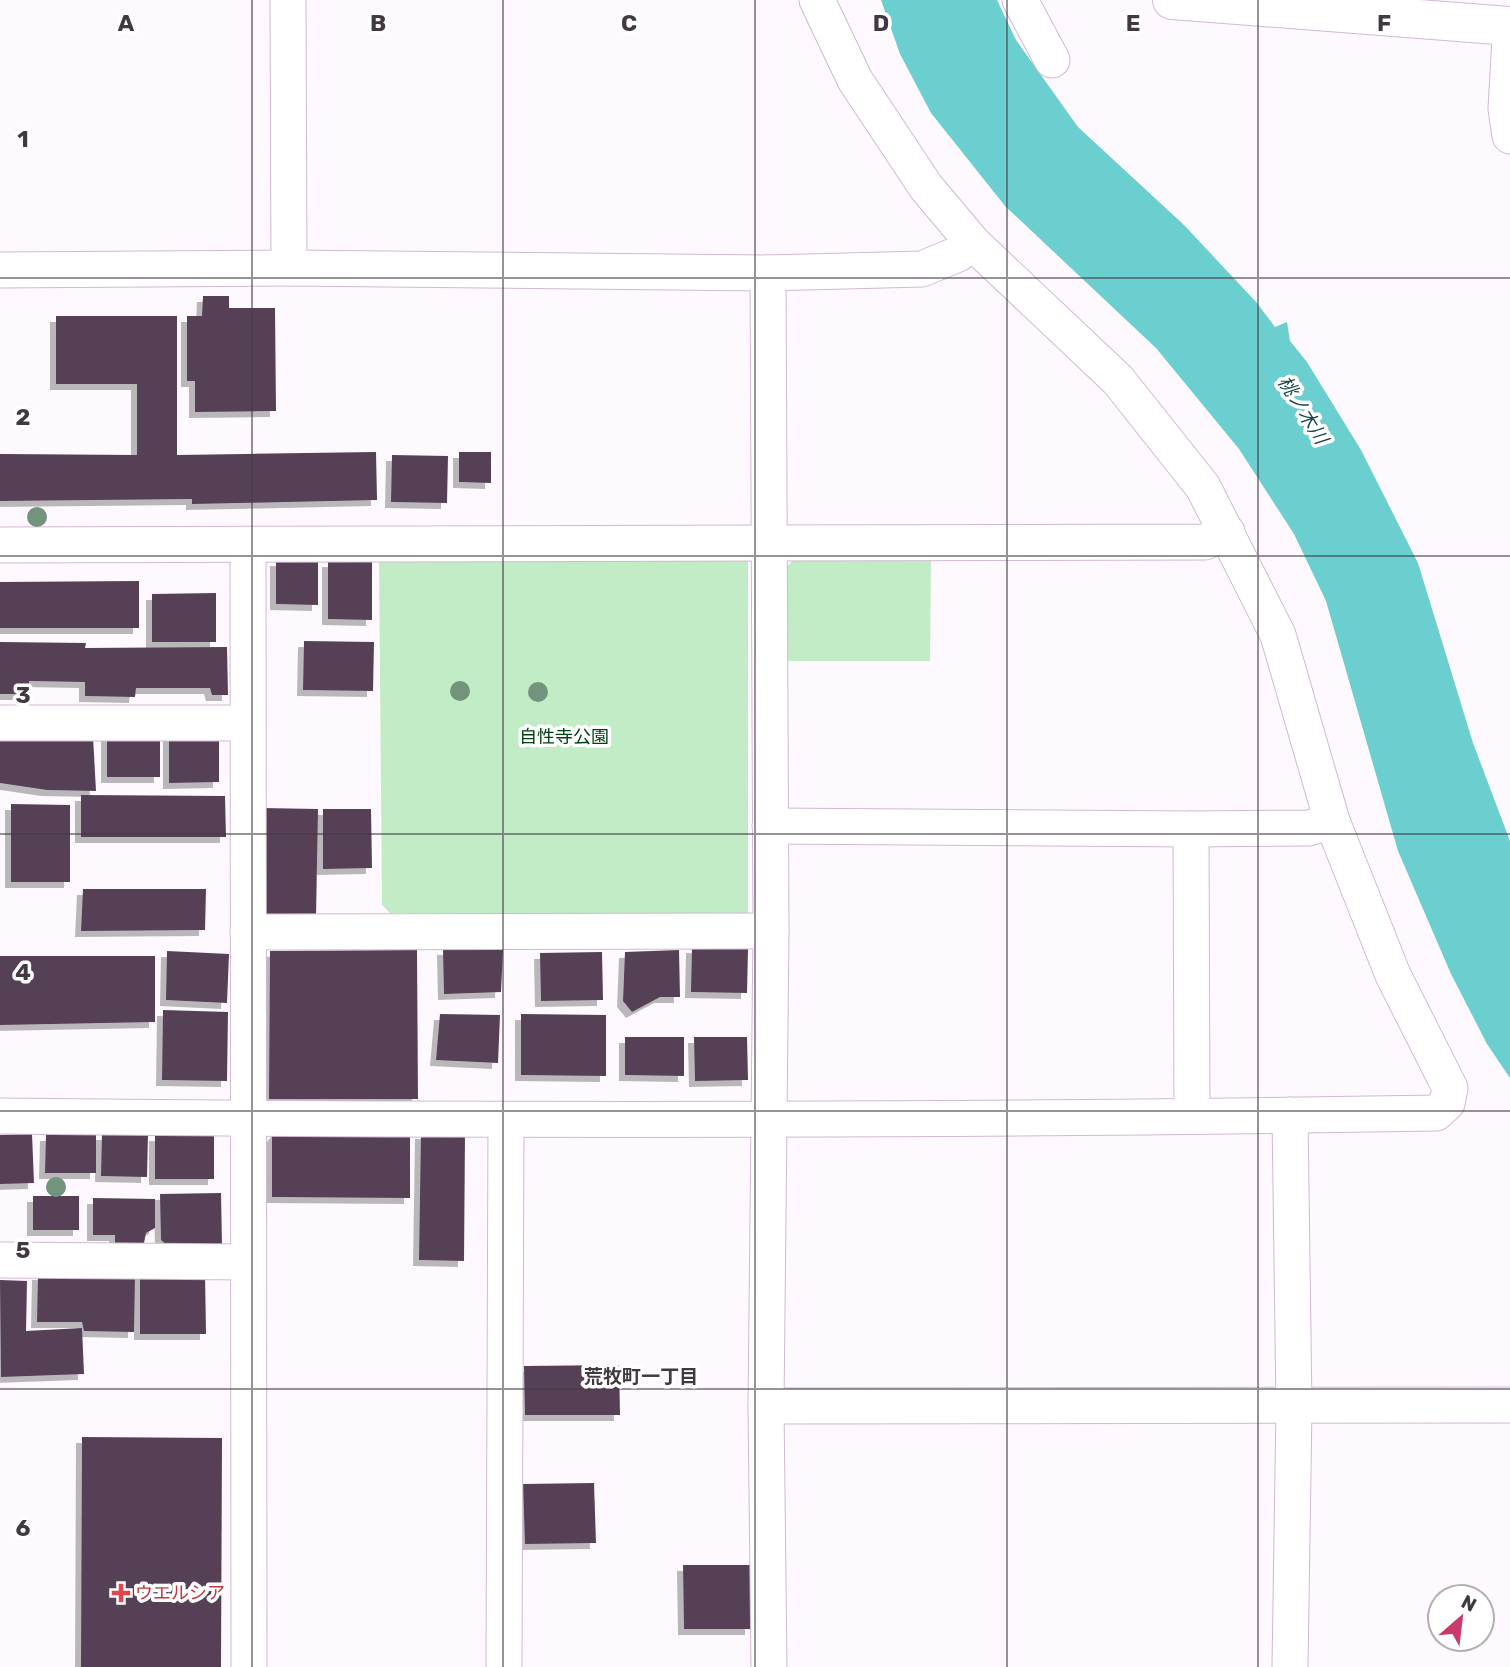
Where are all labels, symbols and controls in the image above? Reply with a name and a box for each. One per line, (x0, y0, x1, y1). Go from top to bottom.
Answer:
text: A (118, 9, 135, 37)
text: B (370, 9, 386, 37)
text: C (621, 9, 637, 37)
text: D (873, 9, 889, 37)
text: E (1126, 9, 1140, 37)
text: F (1377, 9, 1391, 37)
text: 1 (17, 125, 29, 153)
water label: 桃ノ木川 (1273, 372, 1334, 450)
text: 2 (16, 403, 30, 431)
text: 3 (15, 681, 31, 709)
park label: 自性寺公園 (519, 726, 609, 748)
text: 4 (15, 958, 31, 986)
text: 5 (16, 1236, 31, 1264)
district label: 荒牧町一丁目 (584, 1365, 698, 1388)
text: 6 (16, 1514, 31, 1542)
place label: ウエルシア (135, 1582, 225, 1604)
north arrow (1426, 1583, 1496, 1653)
marker: ウエルシア (113, 1585, 129, 1601)
text: N (1457, 1590, 1480, 1617)

